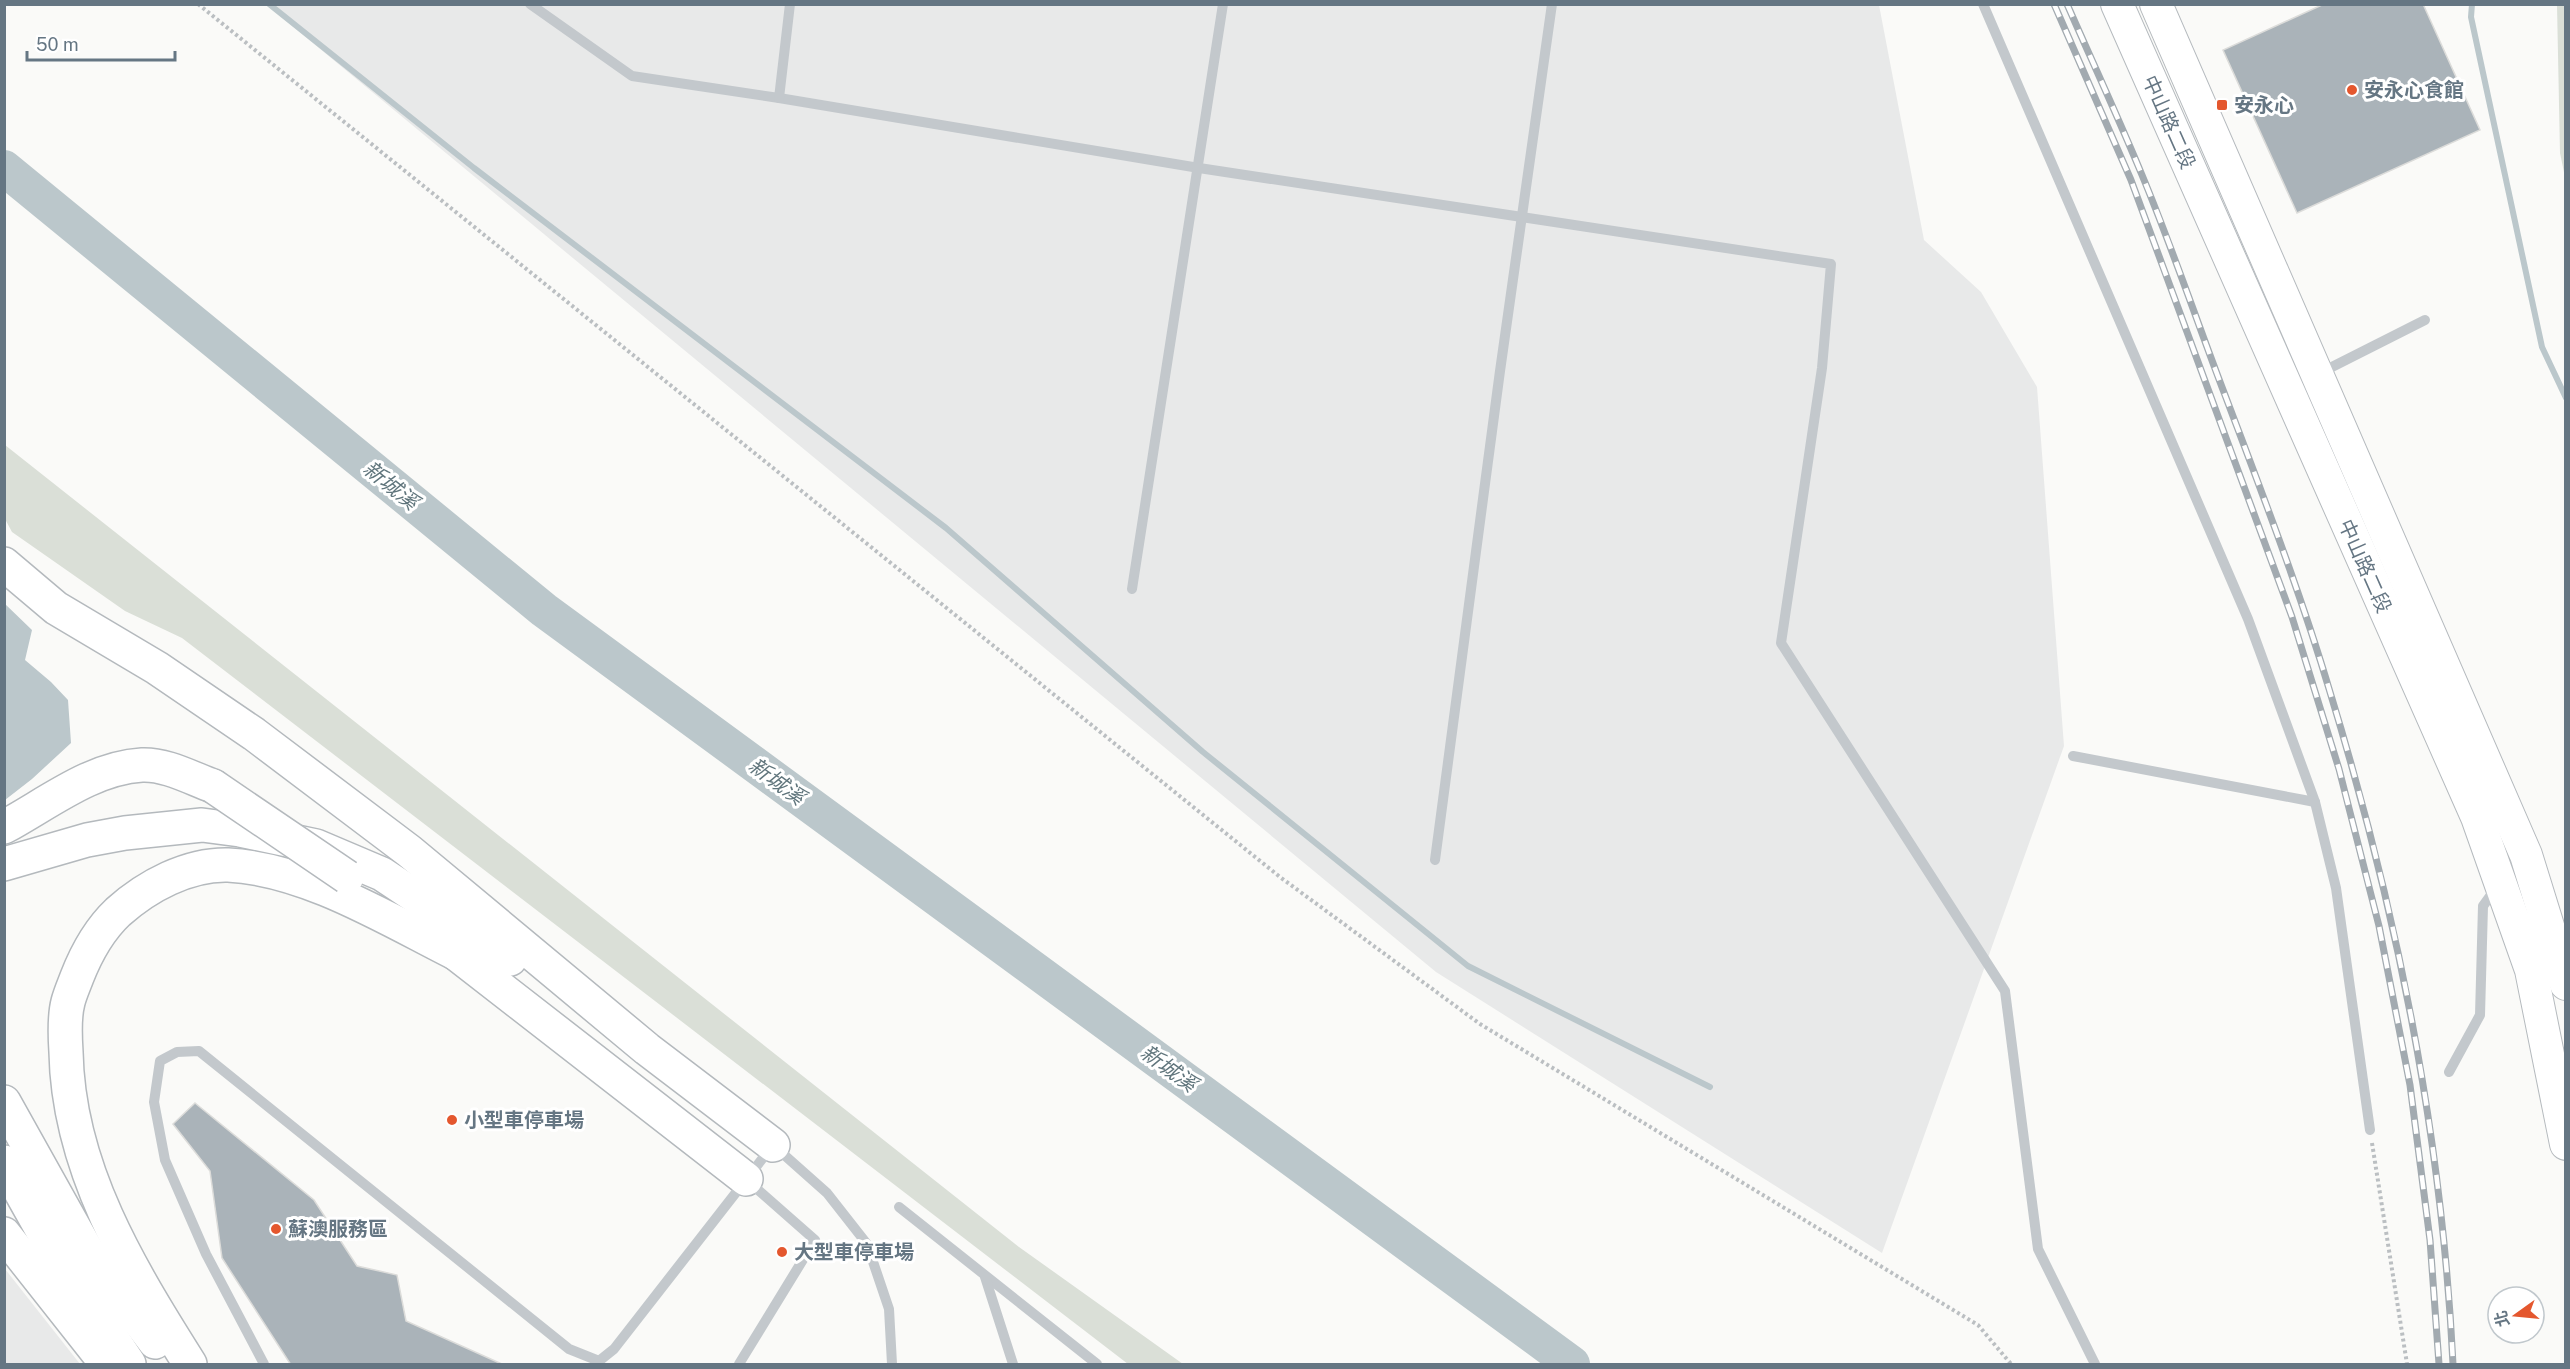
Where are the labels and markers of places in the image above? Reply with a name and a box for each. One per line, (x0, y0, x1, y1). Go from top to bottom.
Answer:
place label: 安永心食館 (2364, 78, 2464, 102)
marker: 安永心食館 (2345, 83, 2359, 97)
place label: 安永心 (2234, 93, 2294, 117)
marker: 安永心 (2215, 98, 2229, 112)
place label: 小型車停車場 (464, 1108, 584, 1132)
marker: 小型車停車場 (445, 1113, 459, 1127)
place label: 蘇澳服務區 (288, 1217, 388, 1241)
marker: 蘇澳服務區 (269, 1222, 283, 1236)
place label: 大型車停車場 (794, 1240, 914, 1264)
marker: 大型車停車場 (775, 1245, 789, 1259)

